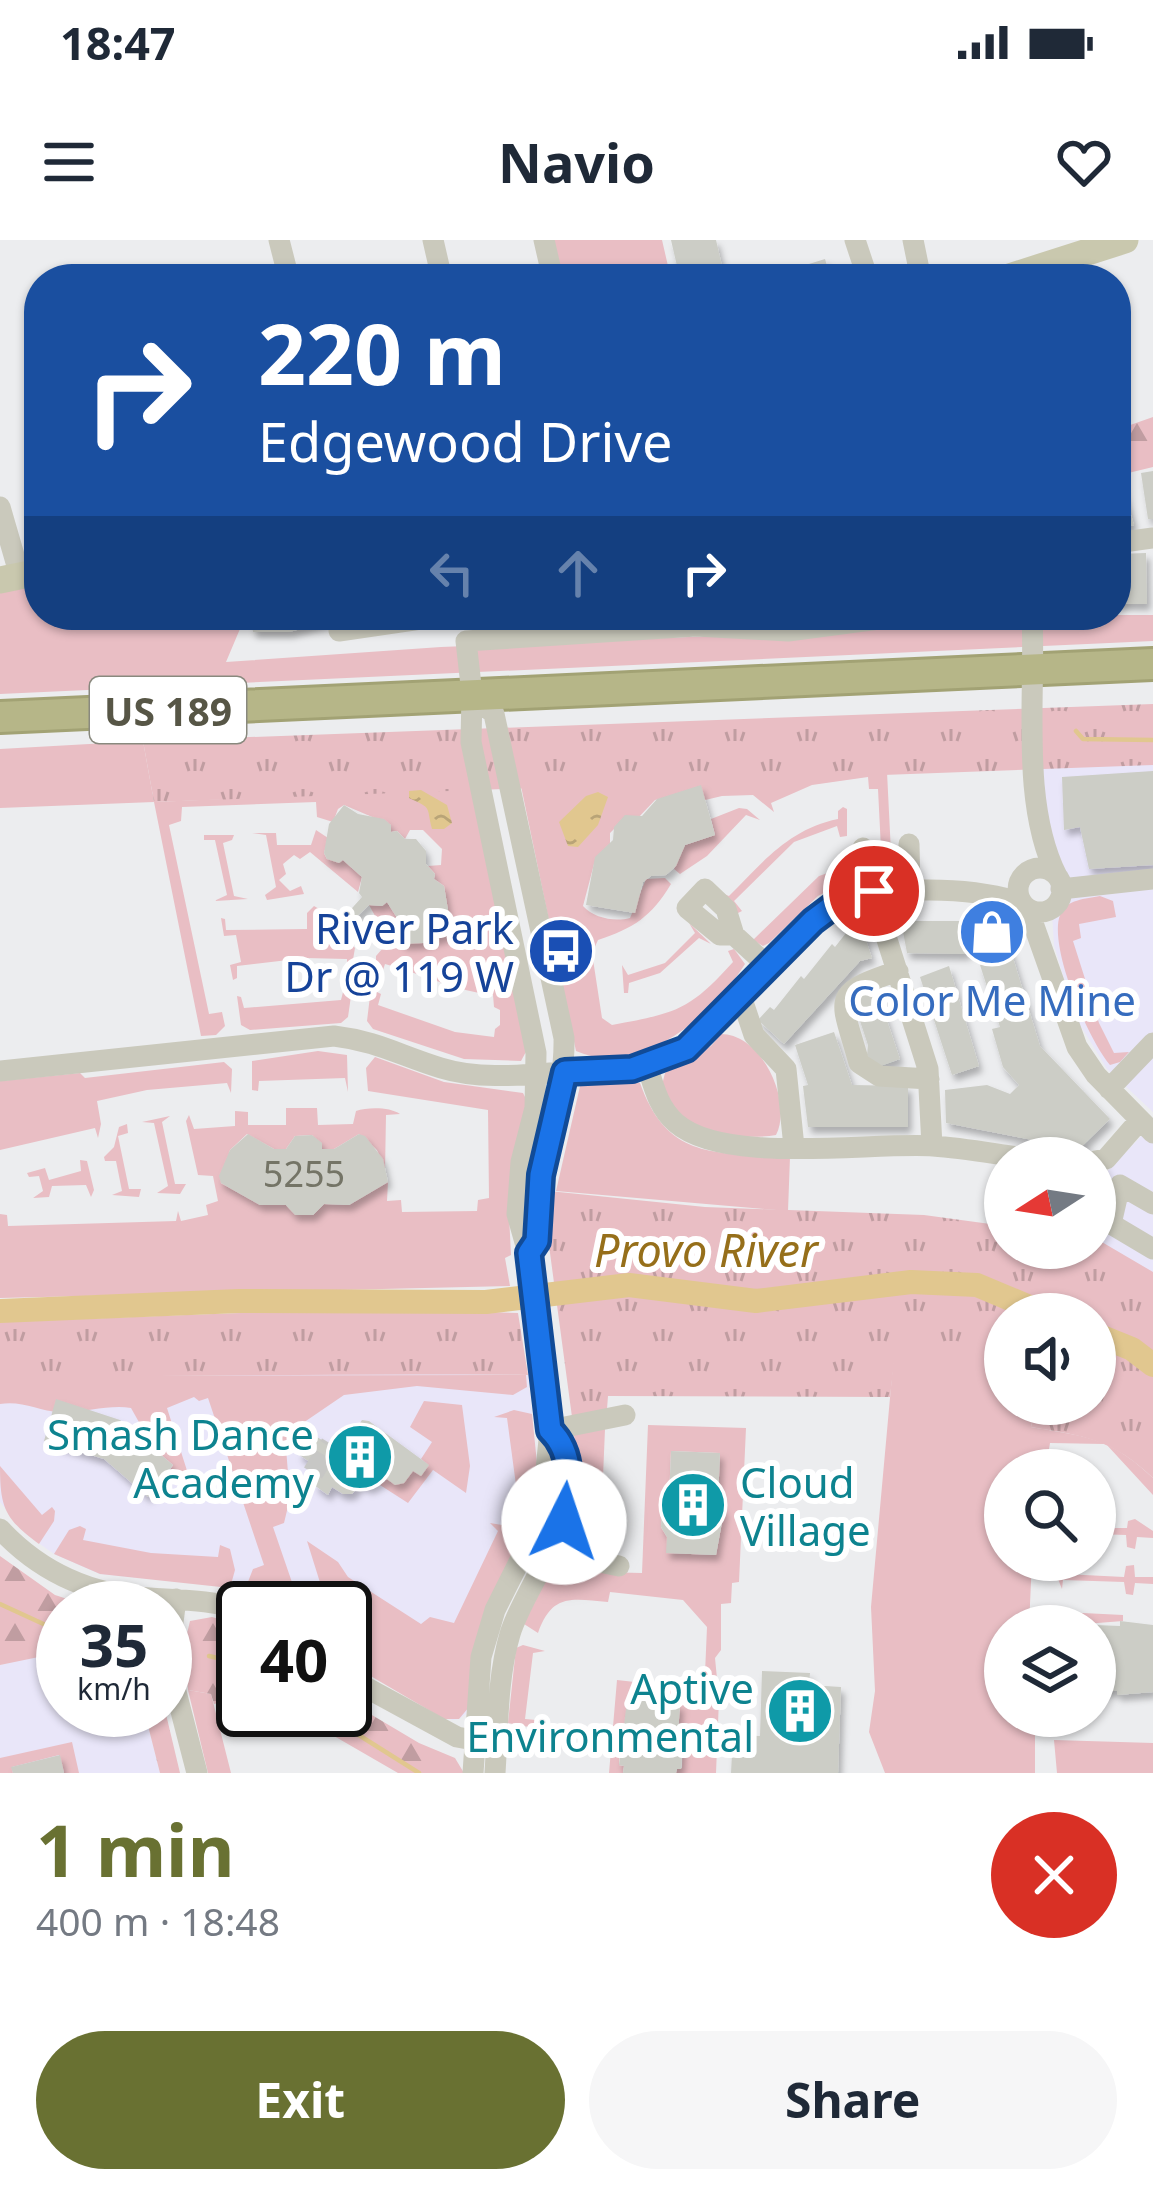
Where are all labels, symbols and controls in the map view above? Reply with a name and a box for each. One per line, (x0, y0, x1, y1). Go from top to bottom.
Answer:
text: 18:47 (60, 12, 176, 73)
text: Navio (498, 125, 655, 199)
icon: menu (36, 129, 102, 195)
icon: heart (1051, 129, 1117, 195)
text: 220 m (258, 295, 506, 410)
icon: right (60, 312, 216, 468)
text: Edgewood Drive (258, 404, 672, 478)
icon: left (419, 540, 485, 606)
icon: ahead (545, 540, 611, 606)
icon: right (671, 540, 737, 606)
road number: US 189 (90, 677, 246, 743)
pin (823, 840, 925, 942)
icon: arrive (841, 858, 907, 924)
shop icon: Color Me Mine (957, 897, 1027, 967)
place label: River Park Dr @ 119 W (284, 899, 515, 1004)
bus stop icon: River Park Dr @ 119 W (526, 916, 596, 986)
place label: Color Me Mine (848, 971, 1136, 1028)
north arrow (984, 1137, 1116, 1269)
map controls (984, 1137, 1116, 1737)
house number: 5255 (263, 1149, 345, 1198)
water label: Provo River (594, 1219, 820, 1280)
button: sound (984, 1293, 1116, 1425)
place label: Smash Dance Academy (47, 1405, 315, 1510)
building icon: Smash Dance Academy (325, 1422, 395, 1492)
button: search (984, 1449, 1116, 1581)
place label: Cloud Village (740, 1453, 871, 1558)
position arrow (501, 1459, 627, 1585)
building icon: Cloud Village (658, 1470, 728, 1540)
speed limit sign: 40 (216, 1581, 372, 1737)
text: 35 (80, 1603, 148, 1685)
button: layers (984, 1605, 1116, 1737)
place label: Aptive Environmental (466, 1659, 754, 1764)
text: km/h (77, 1668, 151, 1709)
building icon: Aptive Environmental (765, 1676, 835, 1746)
text: 1 min (36, 1800, 234, 1898)
button: close (991, 1812, 1117, 1938)
text: 400 m · 18:48 (36, 1894, 280, 1947)
button: Exit (36, 2031, 565, 2169)
button: Share (589, 2031, 1117, 2169)

